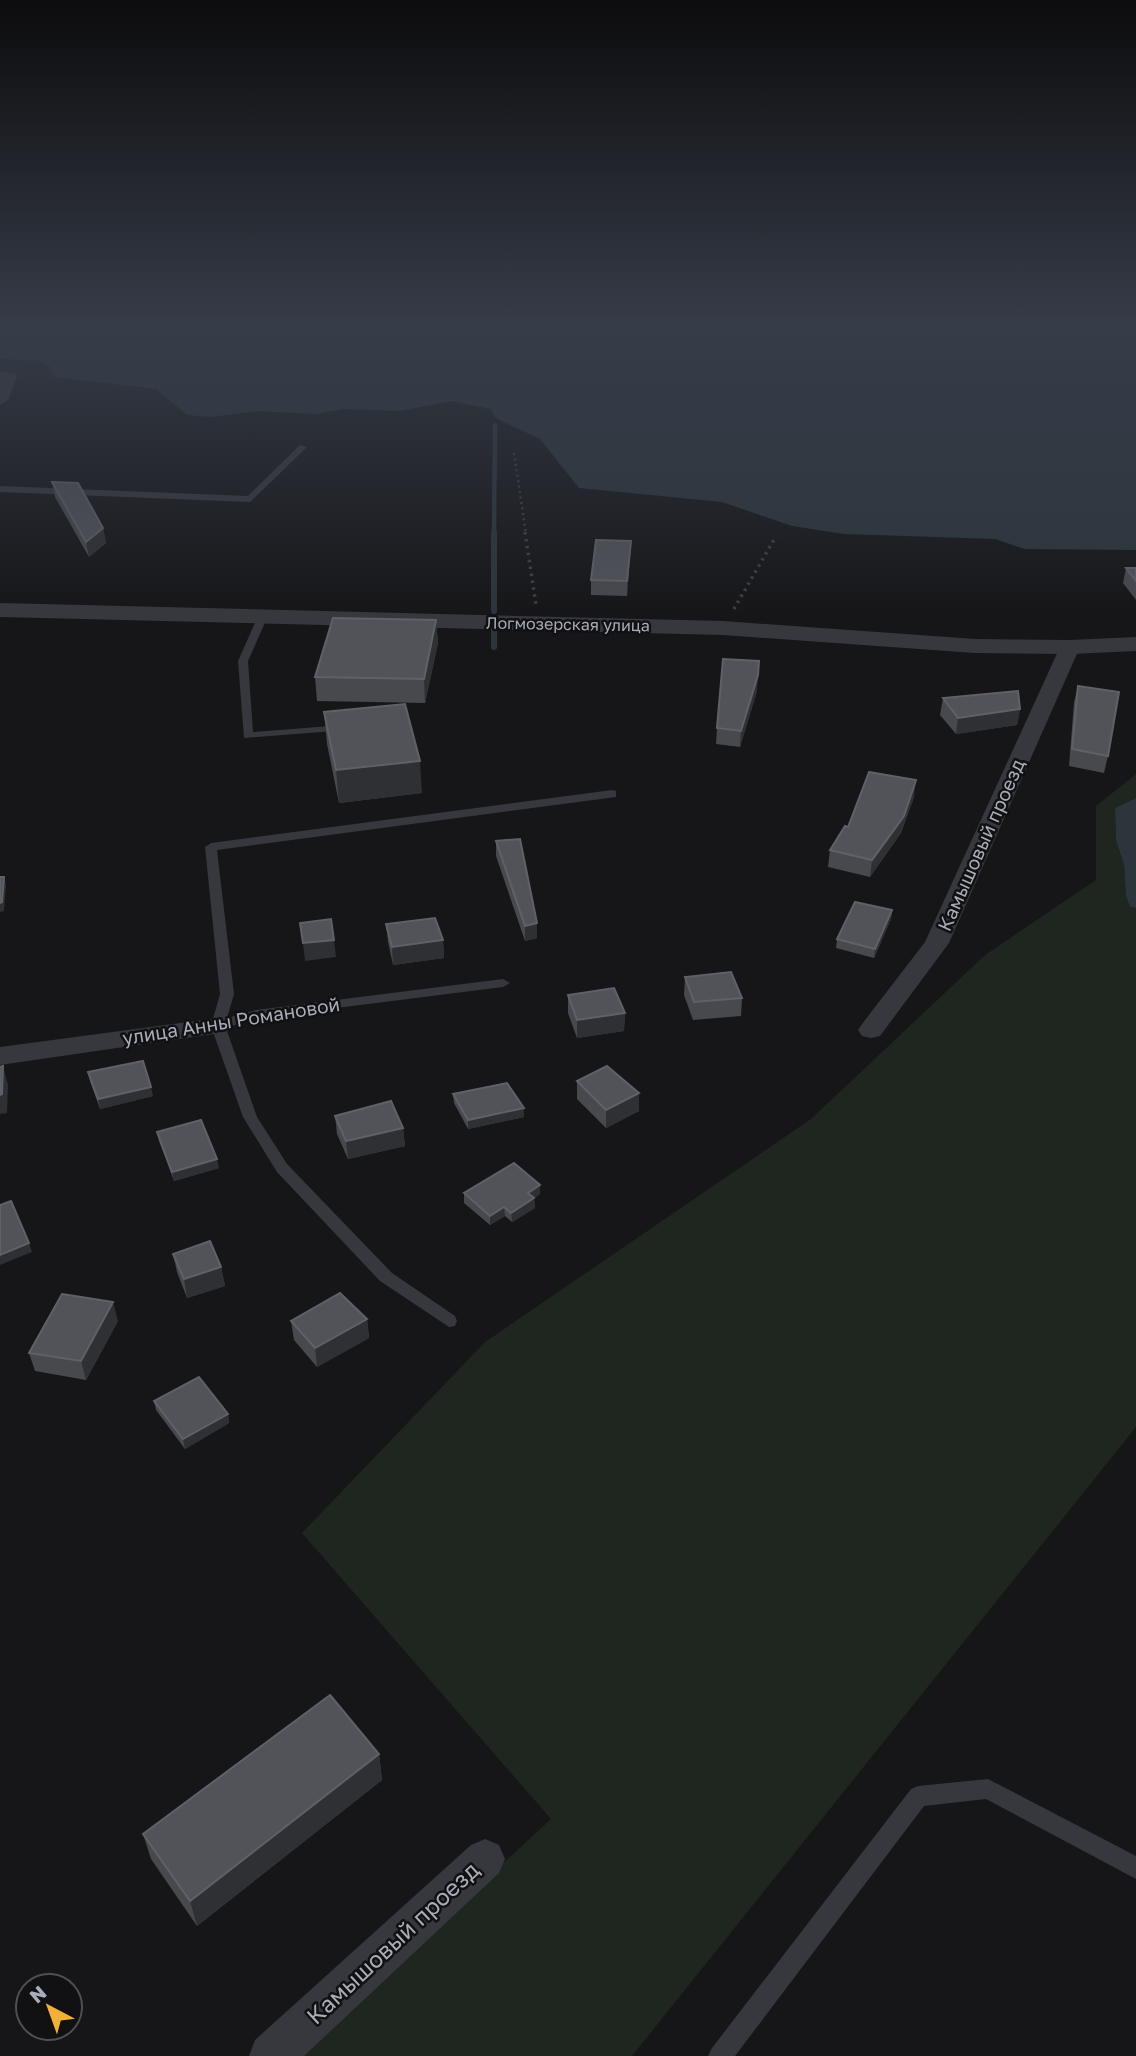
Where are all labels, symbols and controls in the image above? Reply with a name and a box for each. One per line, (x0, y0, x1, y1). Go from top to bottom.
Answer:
street label: Логмозерская улица (486, 613, 650, 635)
street label: Камышовый проезд (932, 755, 1029, 934)
street label: улица Анны Романовой (121, 992, 341, 1049)
street label: Камышовый проезд (300, 1855, 484, 2029)
north arrow (14, 1972, 84, 2042)
text: N (25, 1980, 51, 2007)

